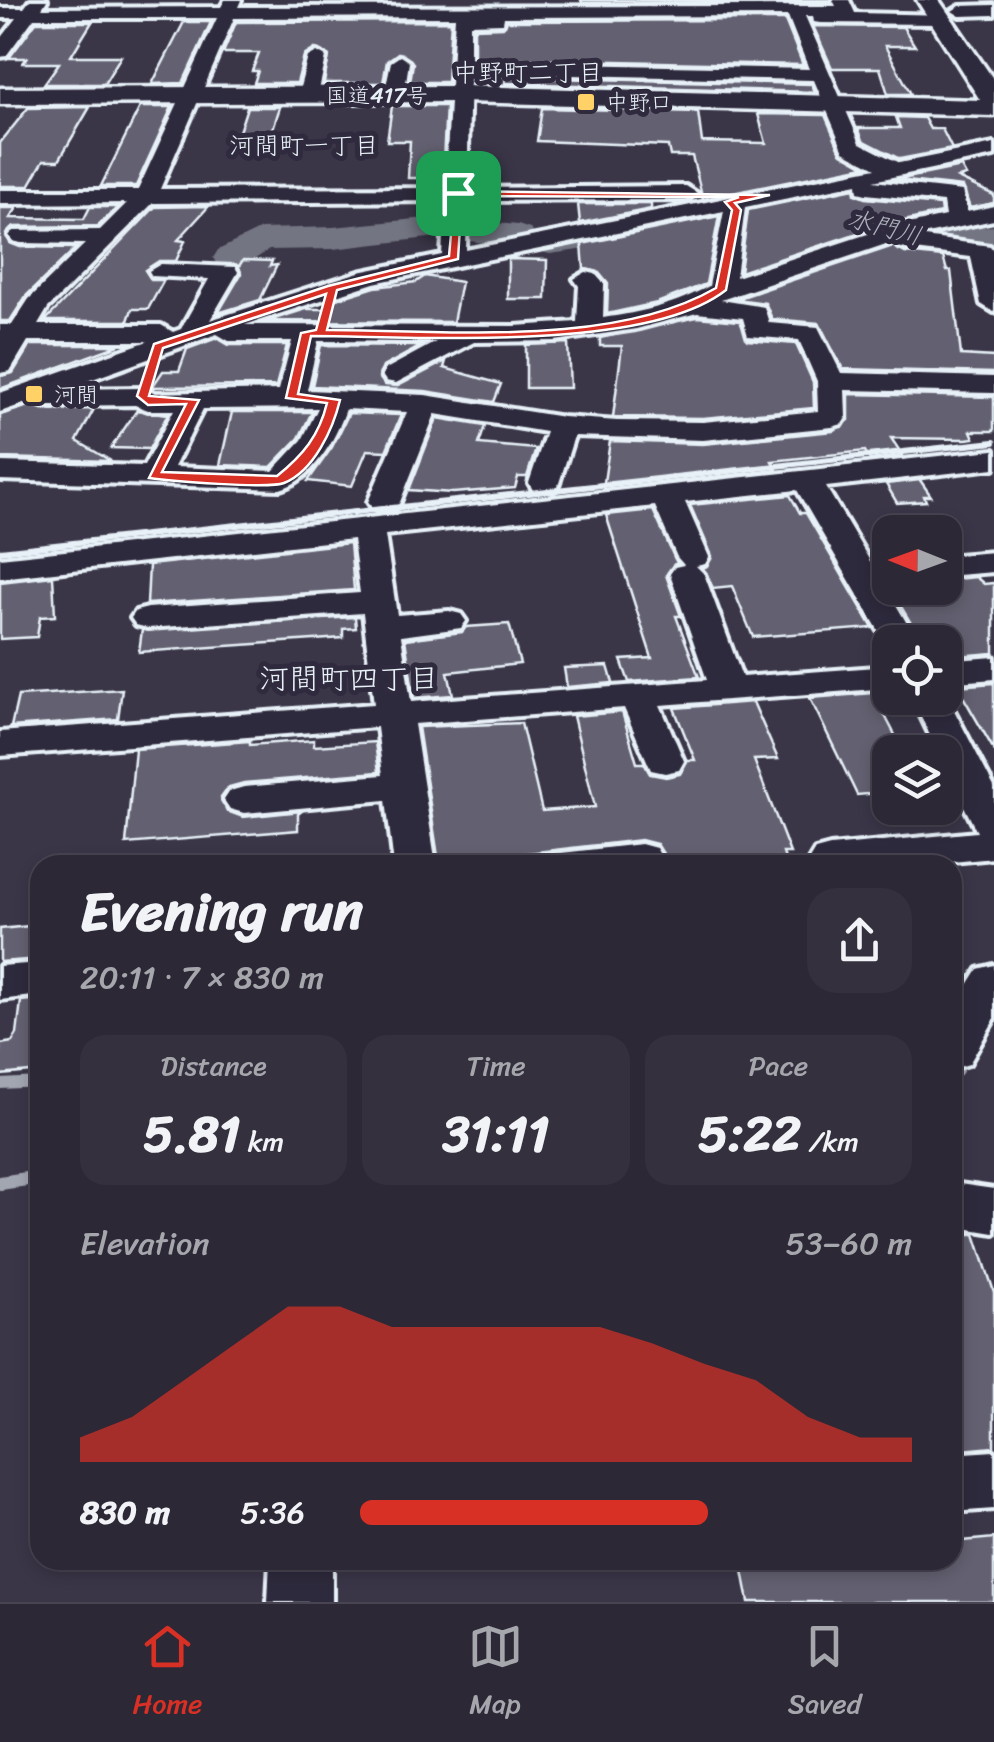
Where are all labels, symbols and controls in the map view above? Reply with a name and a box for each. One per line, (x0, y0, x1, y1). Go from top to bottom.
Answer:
district label: 中野町二丁目 (453, 50, 603, 95)
street label: 国道417号 (326, 76, 428, 115)
place label: 中野口 (606, 83, 672, 122)
marker: 中野口 (575, 91, 597, 113)
district label: 河間町一丁目 (229, 123, 379, 168)
pin (416, 151, 501, 236)
icon: arrive (431, 166, 486, 221)
water label: 水門川 (843, 196, 927, 258)
place label: 河間 (54, 375, 98, 414)
marker: 河間 (23, 383, 45, 405)
north arrow (872, 515, 962, 605)
map controls (872, 515, 962, 825)
button: locate (872, 625, 962, 715)
district label: 河間町四丁目 (259, 652, 439, 706)
button: layers (872, 735, 962, 825)
text: Evening run (80, 863, 363, 960)
button: share (807, 888, 912, 993)
text: 20:11 · 7 × 830 m (80, 949, 324, 1006)
text: Distance (161, 1041, 267, 1090)
text: Time (466, 1041, 526, 1090)
text: Pace (749, 1041, 808, 1090)
text: 5.81 (143, 1090, 240, 1179)
text: 31:11 (443, 1090, 549, 1179)
text: 5:22 (698, 1090, 801, 1179)
text: km (240, 1117, 284, 1166)
text: /km (801, 1117, 859, 1166)
text: Elevation (80, 1215, 210, 1272)
text: 53–60 m (785, 1215, 912, 1272)
text: 830 m (80, 1484, 170, 1541)
text: 5:36 (240, 1484, 305, 1541)
tab: Home (133, 1619, 202, 1728)
tab: Map (468, 1619, 523, 1728)
tab: Saved (788, 1619, 861, 1728)

